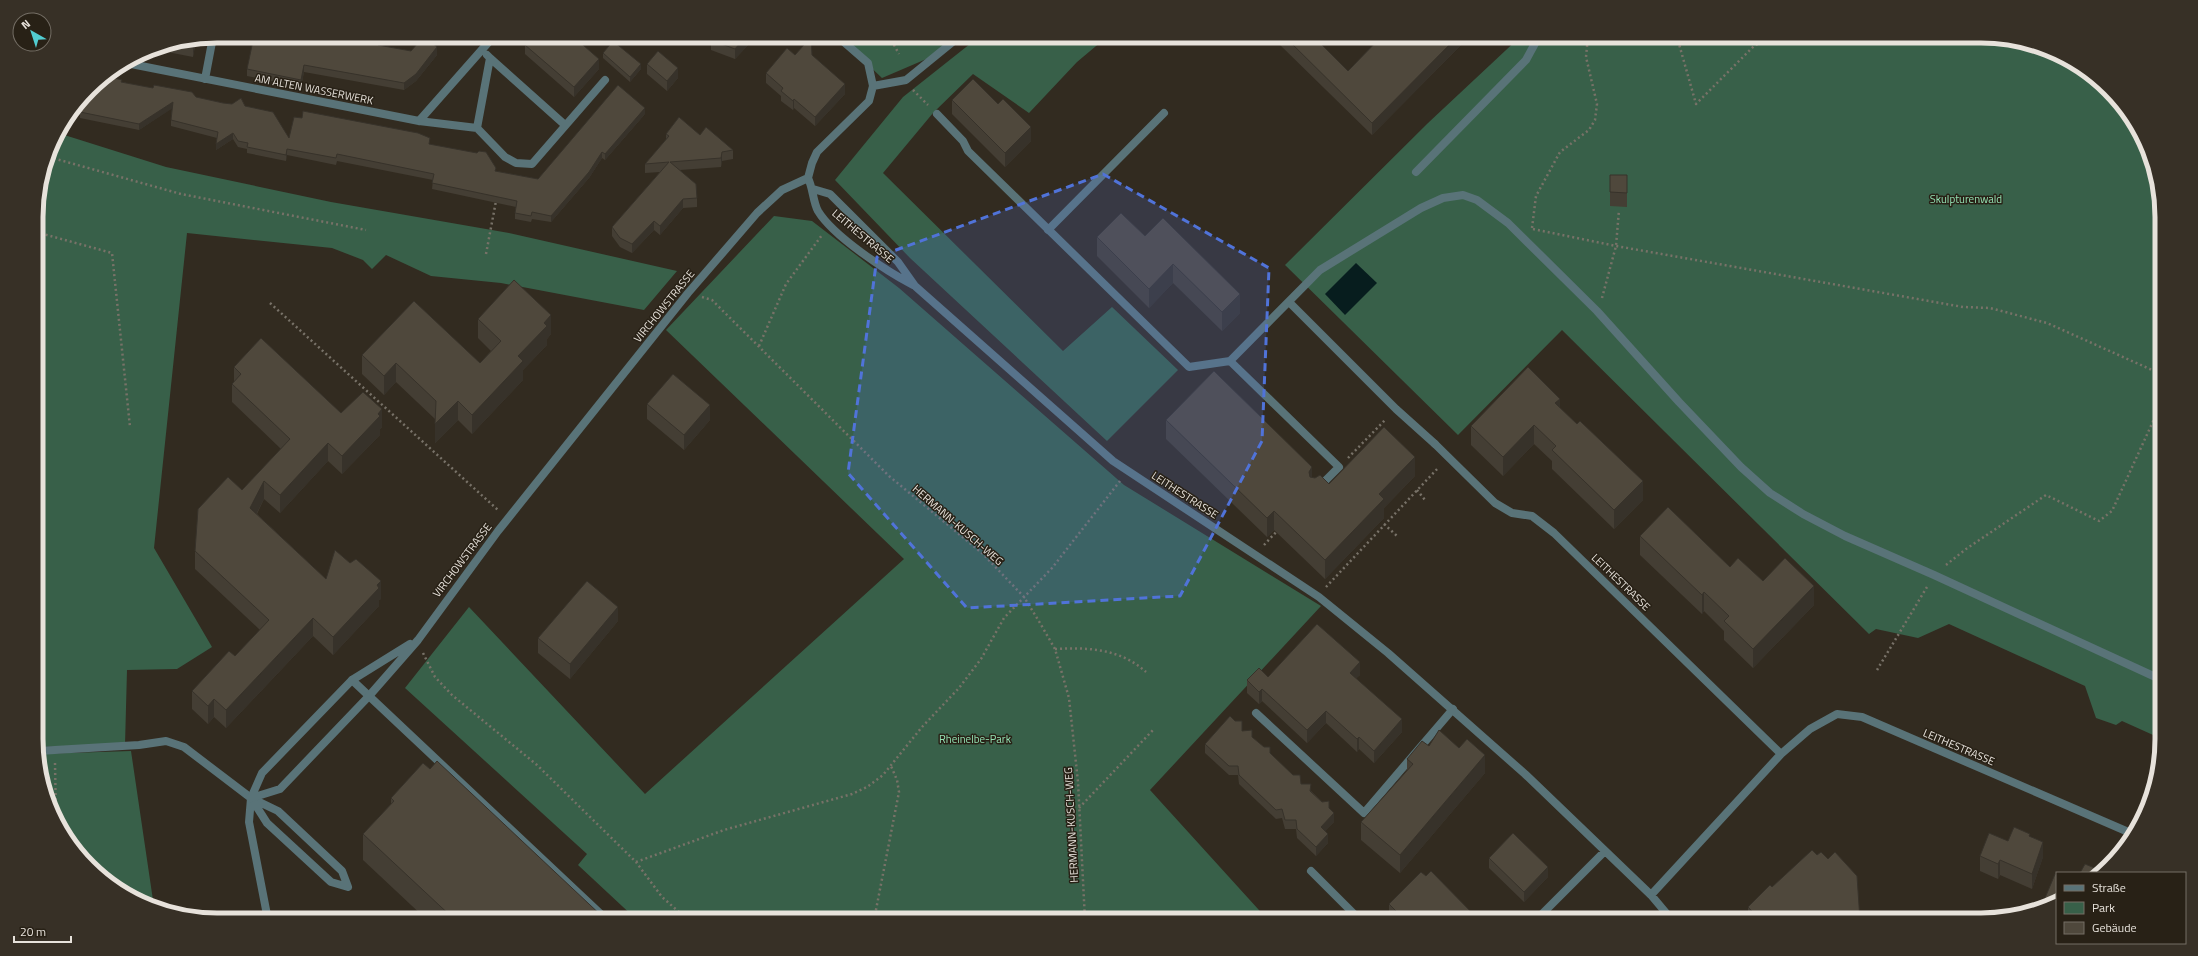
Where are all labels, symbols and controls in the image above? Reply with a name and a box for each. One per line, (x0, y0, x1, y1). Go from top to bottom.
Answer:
north arrow (12, 12, 52, 52)
text: N (18, 16, 34, 33)
street label: AM ALTEN WASSERWERK (253, 70, 375, 108)
park label: Skulpturenwald (1930, 191, 2002, 207)
street label: LEITHESTRASSE (829, 205, 897, 267)
street label: VIRCHOWSTRASSE (630, 266, 698, 346)
street label: LEITHESTRASSE (1149, 468, 1221, 522)
street label: HERMANN-KUSCH-WEG (909, 481, 1007, 569)
street label: VIRCHOWSTRASSE (429, 520, 495, 600)
street label: LEITHESTRASSE (1588, 550, 1654, 614)
street label: LEITHESTRASSE (1921, 725, 1997, 769)
park label: Rheinelbe-Park (939, 731, 1012, 747)
street label: HERMANN-KUSCH-WEG (1060, 767, 1082, 883)
legend (2056, 872, 2186, 944)
text: Straße (2092, 878, 2126, 897)
text: Park (2092, 898, 2115, 917)
scale bar (14, 918, 71, 944)
text: Gebäude (2092, 918, 2137, 937)
text: 20 m (20, 922, 46, 941)

